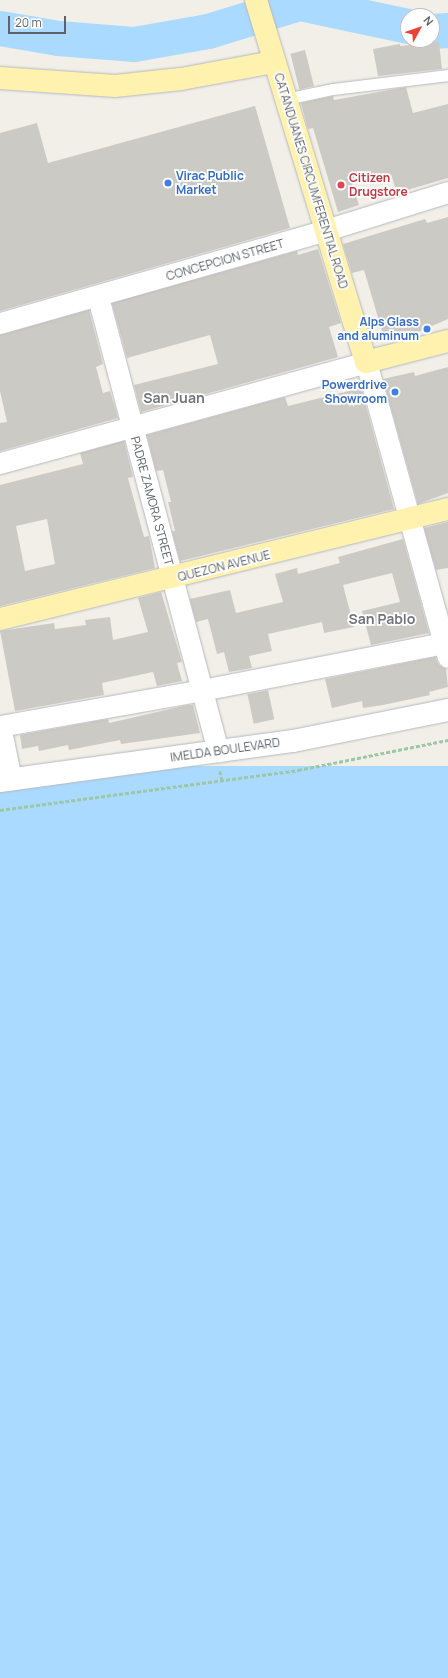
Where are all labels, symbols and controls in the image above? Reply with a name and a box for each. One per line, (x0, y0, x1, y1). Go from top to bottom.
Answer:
scale bar (10, 8, 68, 34)
north arrow (400, 8, 440, 48)
text: N (421, 13, 437, 28)
text: 20 m (15, 14, 42, 31)
street label: CATANDUANES CIRCUMFERENTIAL ROAD (271, 71, 351, 291)
place label: Virac Public Market (176, 169, 244, 197)
place label: Citizen Drugstore (349, 171, 408, 199)
marker: Virac Public Market (163, 178, 173, 188)
marker: Citizen Drugstore (336, 180, 346, 190)
street label: CONCEPCION STREET (164, 236, 286, 284)
place label: Alps Glass and aluminum (337, 315, 419, 343)
marker: Alps Glass and aluminum (422, 324, 432, 334)
place label: Powerdrive Showroom (322, 378, 387, 406)
marker: Powerdrive Showroom (390, 387, 400, 397)
district label: San Juan (143, 390, 205, 406)
street label: PADRE ZAMORA STREET (128, 435, 176, 567)
street label: QUEZON AVENUE (176, 548, 272, 584)
district label: San Pablo (349, 611, 415, 627)
street label: IMELDA BOULEVARD (169, 735, 281, 765)

